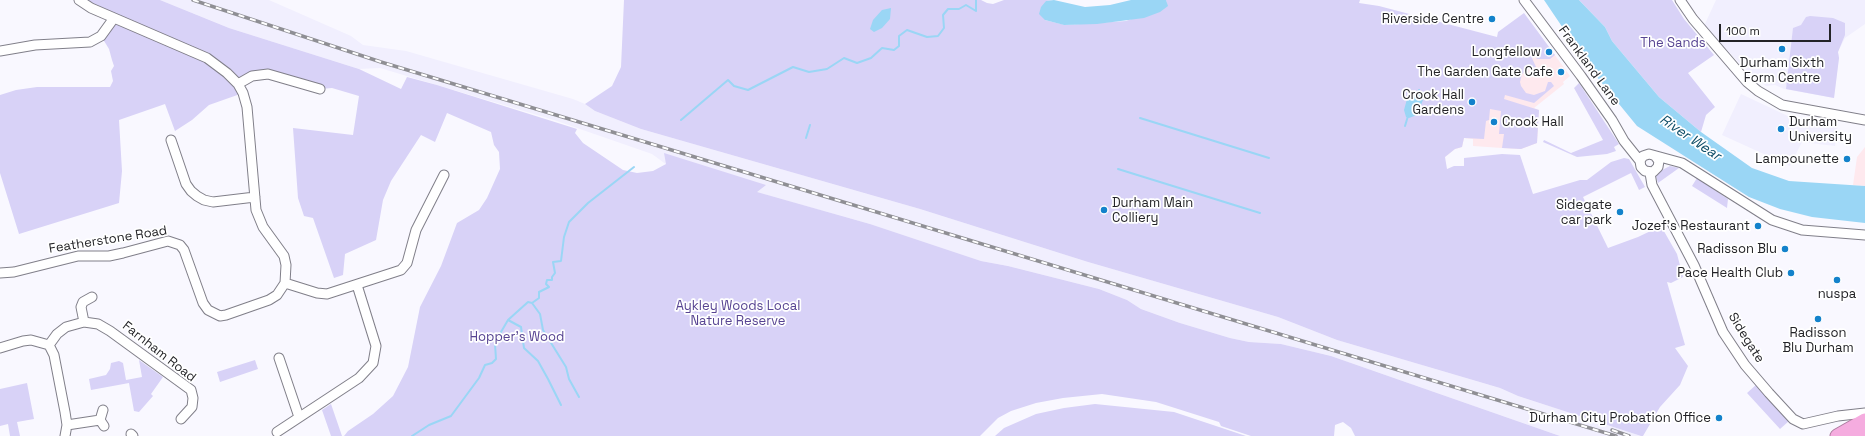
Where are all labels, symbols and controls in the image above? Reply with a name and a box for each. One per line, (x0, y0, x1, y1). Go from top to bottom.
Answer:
place label: Riverside Centre (1382, 11, 1484, 27)
marker: Riverside Centre (1487, 14, 1497, 24)
scale bar (1721, 16, 1833, 42)
street label: Frankland Lane (1555, 23, 1623, 109)
text: 100 m (1726, 23, 1760, 39)
park label: The Sands (1640, 35, 1706, 51)
place label: Longfellow (1472, 44, 1541, 60)
marker: Durham Sixth Form Centre (1777, 44, 1787, 54)
marker: Longfellow (1544, 47, 1554, 57)
place label: Durham Sixth Form Centre (1740, 55, 1824, 86)
place label: The Garden Gate Cafe (1417, 64, 1553, 80)
marker: The Garden Gate Cafe (1556, 67, 1566, 77)
place label: Crook Hall Gardens (1402, 87, 1464, 118)
marker: Crook Hall Gardens (1467, 97, 1477, 107)
water label: River Wear (1656, 111, 1724, 165)
place label: Crook Hall (1502, 114, 1564, 130)
place label: Durham University (1789, 114, 1852, 145)
marker: Crook Hall (1489, 117, 1499, 127)
marker: Durham University (1776, 124, 1786, 134)
place label: Lampounette (1755, 151, 1839, 167)
marker: Lampounette (1842, 154, 1852, 164)
place label: Durham Main Colliery (1112, 195, 1193, 226)
place label: Sidegate car park (1556, 197, 1612, 228)
marker: Durham Main Colliery (1099, 205, 1109, 215)
marker: Sidegate car park (1615, 207, 1625, 217)
place label: Jozef's Restaurant (1632, 218, 1750, 234)
marker: Jozef's Restaurant (1753, 221, 1763, 231)
street label: Featherstone Road (48, 223, 168, 257)
place label: Radisson Blu (1697, 241, 1777, 257)
marker: Radisson Blu (1780, 244, 1790, 254)
place label: Pace Health Club (1677, 265, 1783, 281)
marker: Pace Health Club (1786, 268, 1796, 278)
marker: nuspa (1832, 275, 1842, 285)
place label: nuspa (1818, 286, 1856, 302)
park label: Aykley Woods Local Nature Reserve (676, 298, 800, 329)
street label: Sidegate (1725, 310, 1767, 366)
marker: Radisson Blu Durham (1813, 314, 1823, 324)
street label: Farnham Road (119, 318, 199, 386)
place label: Radisson Blu Durham (1782, 325, 1854, 356)
park label: Hopper's Wood (470, 329, 564, 345)
place label: Durham City Probation Office (1529, 410, 1711, 426)
marker: Durham City Probation Office (1714, 413, 1724, 423)

